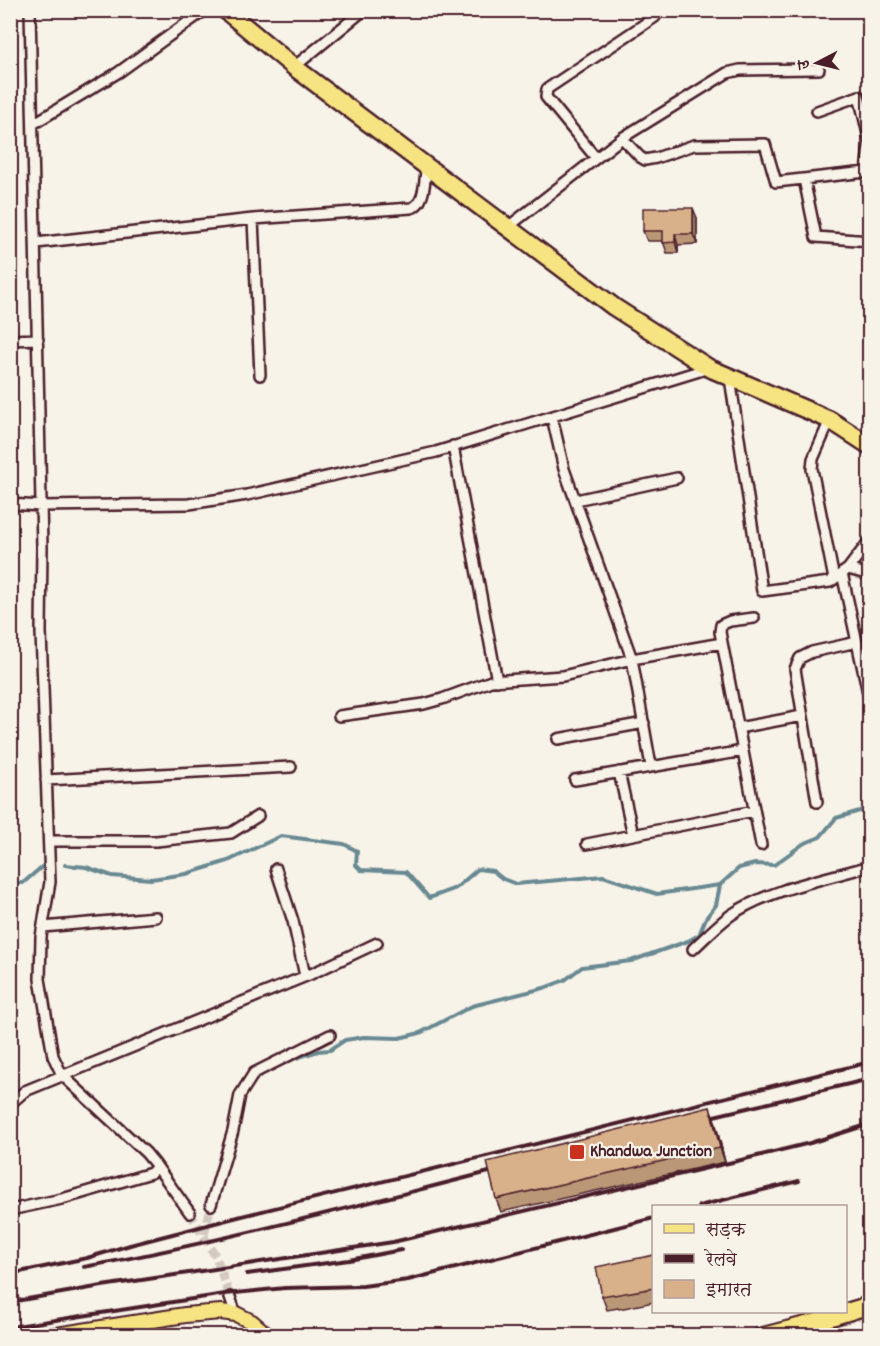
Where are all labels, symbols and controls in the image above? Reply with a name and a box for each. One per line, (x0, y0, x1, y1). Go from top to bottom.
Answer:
north arrow (787, 33, 847, 93)
text: उ (793, 58, 817, 71)
place label: Khandwa Junction (590, 1140, 712, 1165)
marker: Khandwa Junction (568, 1143, 586, 1161)
legend (652, 1205, 847, 1313)
text: सड़क (705, 1219, 747, 1244)
text: रेलवे (704, 1248, 738, 1274)
text: इमारत (705, 1279, 752, 1304)

